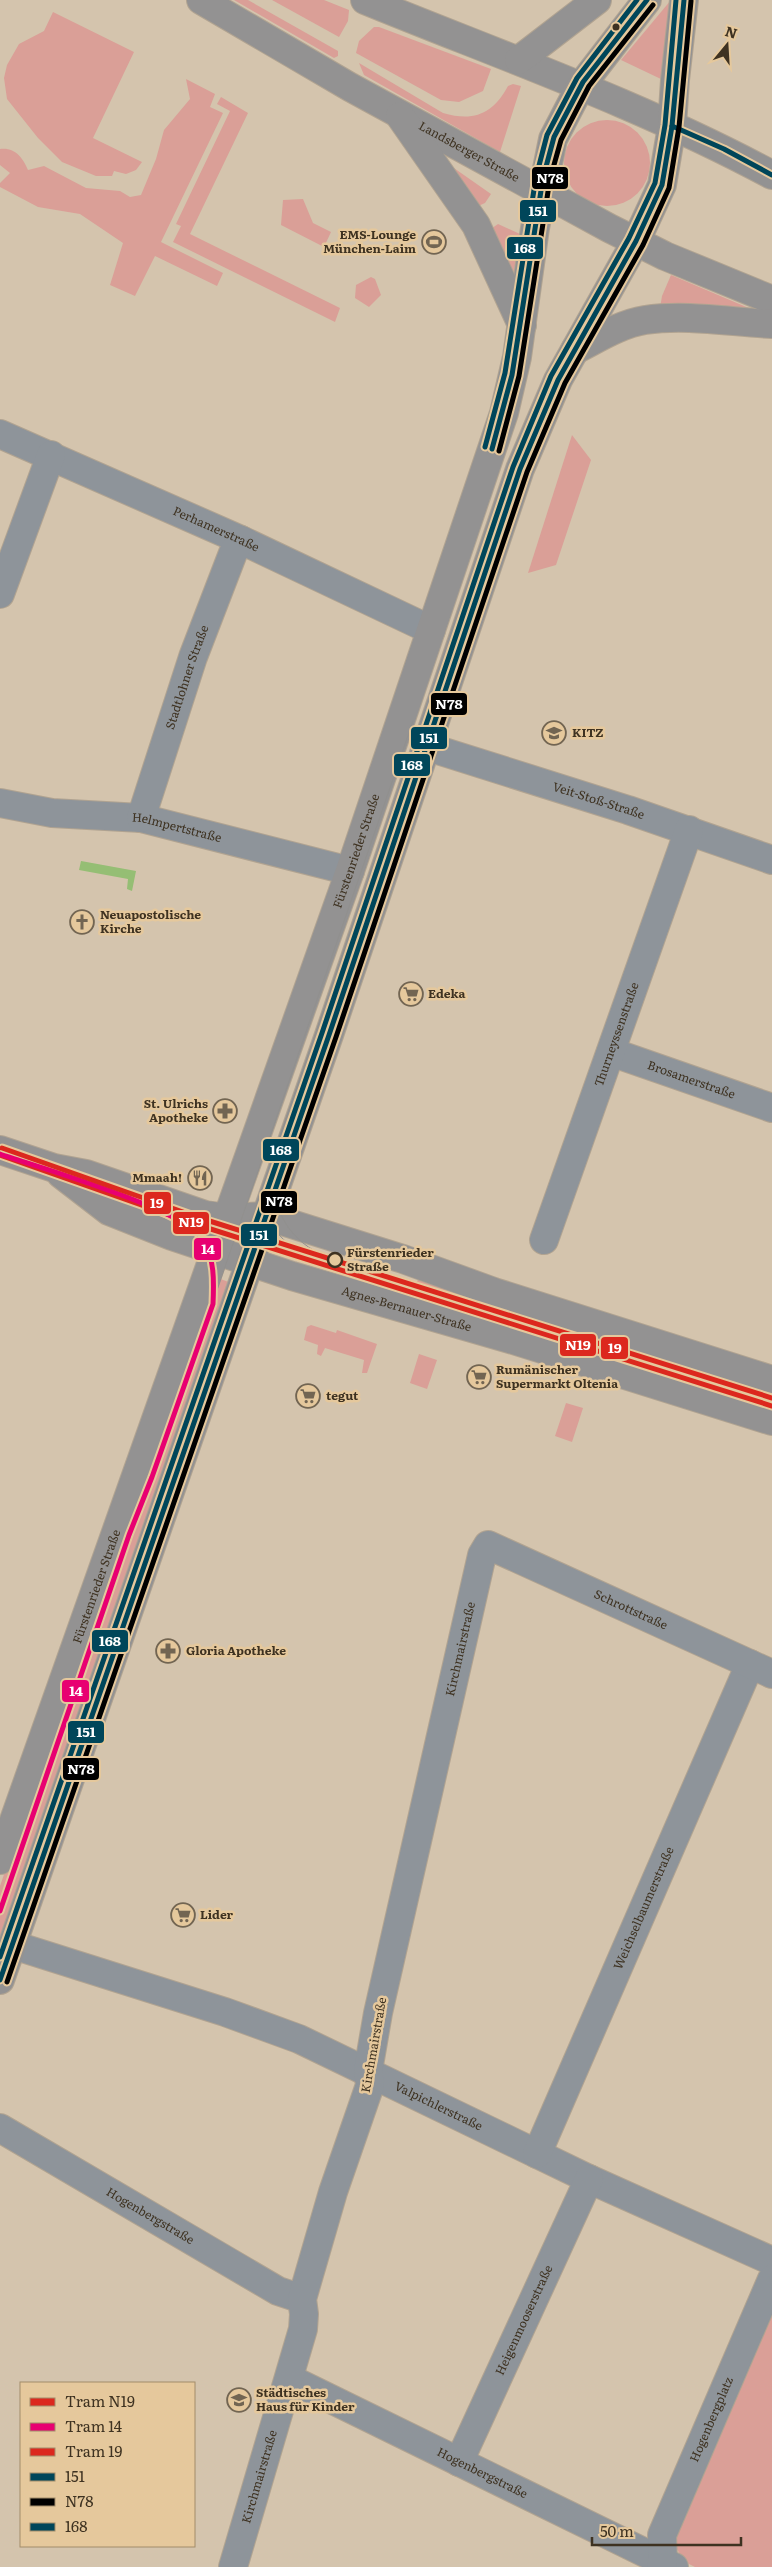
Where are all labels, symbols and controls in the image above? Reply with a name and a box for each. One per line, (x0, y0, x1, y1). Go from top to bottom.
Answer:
north arrow (702, 20, 752, 70)
text: N (723, 20, 740, 43)
unlabelled marker (611, 22, 621, 32)
street label: Landsberger Straße (416, 116, 523, 186)
line badge: N78 (531, 166, 569, 190)
text: N78 (536, 167, 564, 187)
line badge: 151 (519, 199, 557, 223)
text: 151 (528, 200, 548, 220)
place label: EMS-Lounge München-Laim (323, 225, 416, 257)
sports icon: EMS-Lounge München-Laim (421, 229, 447, 255)
line badge: 168 (506, 236, 544, 260)
text: 168 (514, 237, 536, 257)
street label: Perhamerstraße (170, 501, 263, 555)
street label: Stadtlohner Straße (160, 622, 212, 732)
line badge: N78 (430, 692, 468, 716)
text: N78 (435, 693, 463, 713)
school or university icon: KITZ (541, 720, 567, 746)
place label: KITZ (572, 723, 604, 741)
line badge: 151 (410, 726, 448, 750)
text: 151 (419, 727, 439, 747)
line badge: 168 (393, 753, 431, 777)
text: 168 (401, 754, 423, 774)
street label: Veit-Stoß-Straße (551, 777, 647, 823)
street label: Fürstenrieder Straße (328, 791, 383, 911)
street label: Helmpertstraße (132, 808, 224, 846)
place label: Neuapostolische Kirche (100, 905, 201, 937)
church icon: Neuapostolische Kirche (69, 909, 95, 935)
street label: Thurneyssenstraße (589, 979, 643, 1089)
supermarket icon: Edeka (398, 981, 424, 1007)
place label: Edeka (428, 984, 466, 1002)
street label: Brosamerstraße (645, 1055, 738, 1103)
place label: St. Ulrichs Apotheke (144, 1094, 208, 1126)
pharmacy icon: St. Ulrichs Apotheke (212, 1098, 238, 1124)
line badge: 168 (262, 1138, 300, 1162)
text: 168 (270, 1139, 292, 1159)
restaurant icon: Mmaah! (187, 1165, 213, 1191)
place label: Mmaah! (132, 1168, 182, 1186)
line badge: N78 (260, 1190, 298, 1214)
text: N78 (265, 1190, 293, 1210)
line badge: 19 (143, 1191, 172, 1215)
text: 19 (150, 1192, 164, 1212)
line badge: N19 (172, 1211, 210, 1235)
text: N19 (178, 1211, 204, 1231)
line badge: 151 (240, 1223, 278, 1247)
text: 151 (249, 1224, 269, 1244)
line badge: 14 (193, 1237, 222, 1261)
text: 14 (201, 1238, 215, 1258)
place label: Fürstenrieder Straße (347, 1243, 434, 1275)
marker: Fürstenrieder Straße (327, 1252, 343, 1268)
street label: Agnes-Bernauer-Straße (340, 1281, 474, 1335)
line badge: N19 (559, 1333, 597, 1357)
text: N19 (565, 1334, 591, 1354)
line badge: 19 (600, 1336, 629, 1360)
text: 19 (608, 1337, 622, 1357)
place label: Rumänischer Supermarkt Oltenia (496, 1360, 618, 1392)
supermarket icon: Rumänischer Supermarkt Oltenia (466, 1364, 492, 1390)
supermarket icon: tegut (295, 1383, 321, 1409)
place label: tegut (326, 1386, 359, 1404)
street label: Fürstenrieder Straße (67, 1527, 124, 1646)
street label: Schrottstraße (591, 1584, 671, 1634)
street label: Kirchmairstraße (440, 1600, 479, 1698)
line badge: 168 (91, 1629, 129, 1653)
text: 168 (99, 1630, 121, 1650)
pharmacy icon: Gloria Apotheke (155, 1638, 181, 1664)
place label: Gloria Apotheke (186, 1641, 286, 1659)
line badge: 14 (61, 1679, 90, 1703)
text: 14 (69, 1680, 83, 1700)
line badge: 151 (67, 1720, 105, 1744)
text: 151 (76, 1721, 96, 1741)
line badge: N78 (62, 1757, 100, 1781)
text: N78 (67, 1758, 95, 1778)
street label: Weichselbaumerstraße (608, 1844, 678, 1972)
supermarket icon: Lider (170, 1902, 196, 1928)
place label: Lider (200, 1905, 234, 1923)
street label: Kirchmairstraße (356, 1996, 390, 2094)
street label: Valpichlerstraße (392, 2076, 486, 2134)
street label: Hogenbergstraße (103, 2182, 198, 2248)
street label: Heigenmooserstraße (490, 2262, 556, 2378)
street label: Hogenbergplatz (684, 2374, 737, 2465)
legend (20, 2382, 195, 2547)
place label: Städtisches Haus für Kinder (256, 2383, 355, 2415)
school or university icon: Städtisches Haus für Kinder (226, 2387, 252, 2413)
text: Tram N19 (65, 2389, 135, 2412)
text: Tram 14 (65, 2414, 122, 2437)
street label: Kirchmairstraße (236, 2428, 281, 2525)
text: Tram 19 (65, 2439, 122, 2462)
street label: Hogenbergstraße (434, 2442, 531, 2502)
text: 151 (65, 2464, 85, 2487)
text: N78 (65, 2489, 93, 2512)
text: 168 (65, 2514, 87, 2537)
scale bar (592, 2514, 741, 2546)
text: 50 m (600, 2519, 634, 2542)

